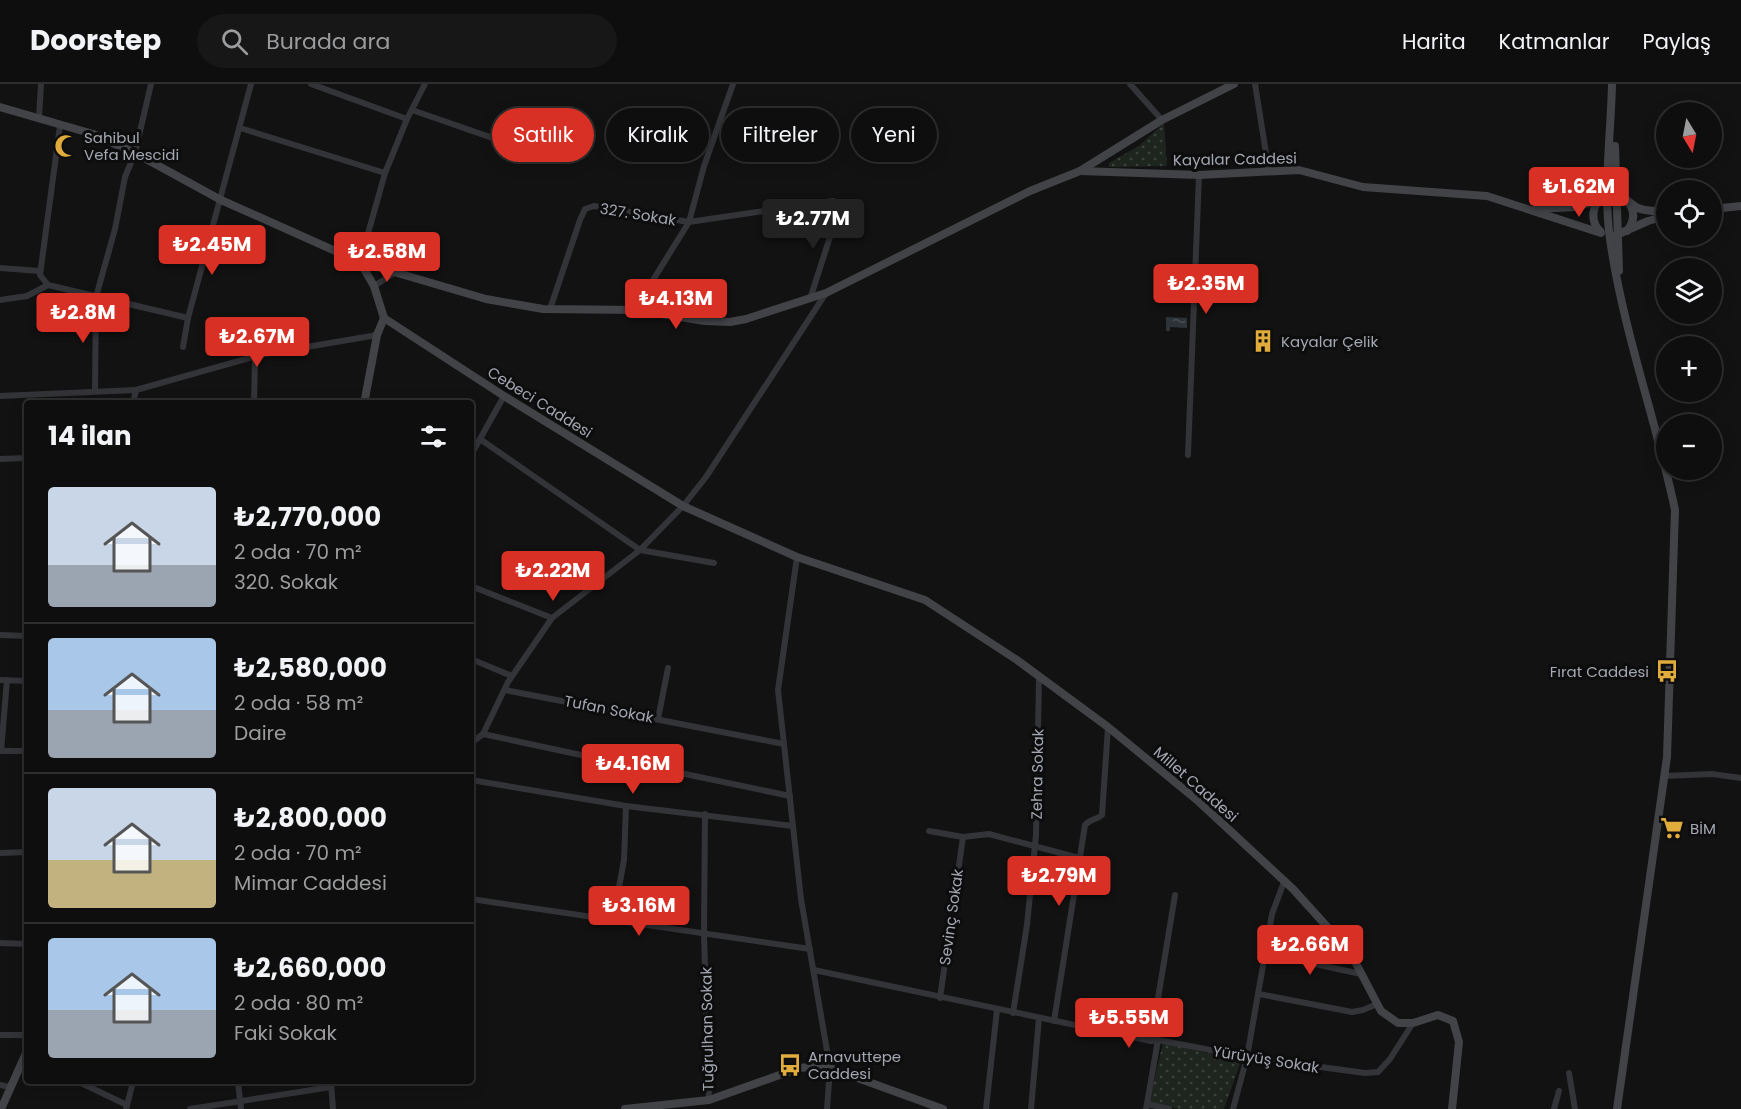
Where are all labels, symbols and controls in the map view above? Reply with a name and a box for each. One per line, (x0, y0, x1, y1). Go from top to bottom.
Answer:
search box (197, 14, 617, 68)
text: Doorstep (30, 21, 161, 60)
icon: search (218, 25, 251, 58)
text: Burada ara (266, 26, 390, 57)
text: Harita (1402, 27, 1466, 56)
text: Katmanlar (1499, 27, 1609, 56)
text: Paylaş (1642, 27, 1711, 56)
north arrow (1656, 102, 1722, 168)
map controls (1656, 102, 1722, 480)
chip: Satılık (492, 108, 594, 162)
chip: Kiralık (606, 108, 709, 162)
chip: Filtreler (721, 108, 839, 162)
chip: Yeni (851, 108, 937, 162)
place label: Sahibul Vefa Mescidi (84, 127, 179, 165)
mosque icon: Sahibul Vefa Mescidi (53, 133, 79, 159)
street label: Kayalar Caddesi (1173, 147, 1297, 171)
pin: ₺1.62M (1530, 167, 1628, 218)
text: ₺1.62M (1543, 172, 1615, 200)
button: locate (1656, 180, 1722, 246)
street label: 327. Sokak (598, 198, 678, 230)
pin: ₺2.77M (764, 199, 862, 250)
text: ₺2.77M (776, 204, 850, 232)
pin: ₺2.45M (163, 225, 261, 276)
text: ₺2.45M (173, 230, 251, 258)
pin: ₺2.58M (338, 232, 436, 283)
text: ₺2.58M (348, 237, 426, 265)
button: layers (1656, 258, 1722, 324)
pin: ₺2.35M (1157, 264, 1255, 315)
text: ₺2.35M (1167, 269, 1245, 297)
pin: ₺4.13M (627, 279, 725, 330)
text: ₺4.13M (639, 284, 713, 312)
pin: ₺2.8M (41, 293, 125, 344)
text: ₺2.8M (50, 298, 116, 326)
pin: ₺2.67M (208, 317, 306, 368)
text: ₺2.67M (219, 322, 295, 350)
building icon: Kayalar Çelik (1250, 328, 1276, 354)
place label: Kayalar Çelik (1281, 331, 1378, 352)
button: + (1656, 336, 1722, 402)
street label: Cebeci Caddesi (484, 361, 596, 443)
button: − (1656, 414, 1722, 480)
text: 14 ilan (48, 418, 131, 454)
icon: filters (417, 420, 450, 453)
text: ₺2,770,000 (234, 499, 381, 535)
icon: home (96, 511, 168, 583)
text: 2 oda · 70 m² (234, 538, 362, 566)
pin: ₺2.22M (504, 551, 602, 602)
text: ₺2.22M (516, 556, 590, 584)
text: 320. Sokak (234, 568, 338, 596)
text: ₺2,580,000 (234, 650, 387, 686)
bus stop icon: Fırat Caddesi (1654, 658, 1680, 684)
place label: Fırat Caddesi (1550, 661, 1649, 682)
icon: home (96, 662, 168, 734)
text: 2 oda · 58 m² (234, 689, 363, 717)
street label: Tufan Sokak (563, 690, 656, 728)
text: Daire (234, 719, 286, 747)
street label: Zehra Sokak (1026, 728, 1048, 820)
street label: Millet Caddesi (1149, 741, 1243, 827)
pin: ₺4.16M (584, 744, 682, 795)
text: ₺4.16M (596, 749, 670, 777)
text: ₺2,800,000 (234, 800, 387, 836)
icon: home (96, 812, 168, 884)
supermarket icon: BİM (1659, 815, 1685, 841)
place label: BİM (1690, 818, 1716, 839)
text: 2 oda · 70 m² (234, 839, 362, 867)
pin: ₺2.79M (1010, 856, 1108, 907)
text: ₺2.79M (1021, 861, 1097, 889)
street label: Sevinç Sokak (934, 867, 968, 966)
text: Mimar Caddesi (234, 869, 387, 897)
pin: ₺3.16M (590, 886, 688, 937)
text: ₺3.16M (602, 891, 676, 919)
pin: ₺2.66M (1261, 925, 1359, 976)
text: ₺2.66M (1271, 930, 1349, 958)
text: ₺2,660,000 (234, 950, 386, 986)
icon: home (96, 962, 168, 1034)
street label: Tuğrulhan Sokak (695, 967, 719, 1091)
text: 2 oda · 80 m² (234, 989, 363, 1017)
pin: ₺5.55M (1080, 998, 1178, 1049)
text: ₺5.55M (1089, 1003, 1169, 1031)
text: Faki Sokak (234, 1019, 337, 1047)
street label: Yürüyüş Sokak (1211, 1040, 1321, 1078)
place label: Arnavuttepe Caddesi (808, 1046, 901, 1084)
bus stop icon: Arnavuttepe Caddesi (777, 1052, 803, 1078)

